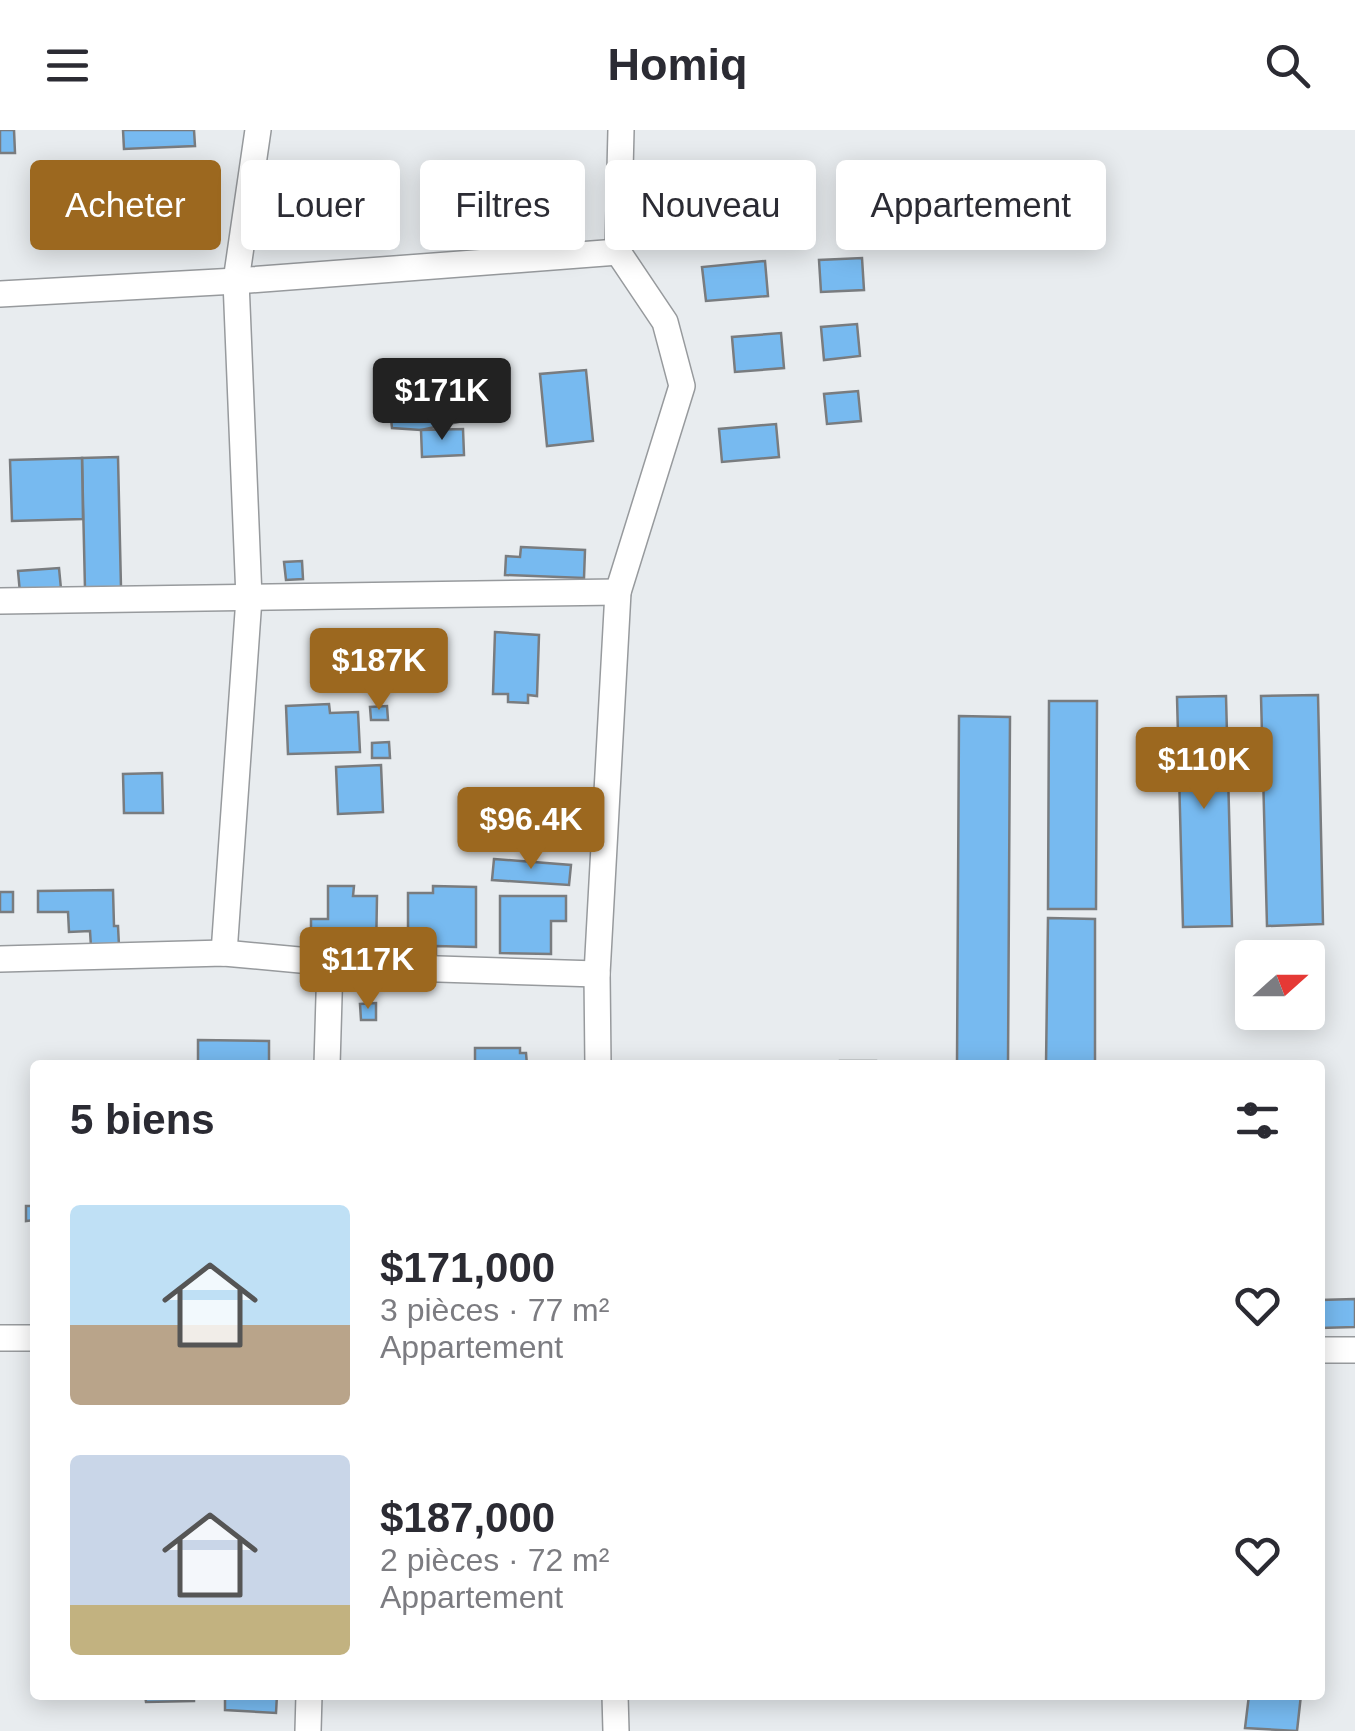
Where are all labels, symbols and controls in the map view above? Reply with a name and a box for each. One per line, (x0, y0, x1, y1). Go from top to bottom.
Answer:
icon: menu (40, 38, 95, 93)
icon: search (1260, 38, 1315, 93)
text: Homiq (608, 39, 748, 90)
chip: Acheter (30, 160, 221, 250)
chip: Louer (241, 160, 400, 250)
chip: Filtres (420, 160, 585, 250)
chip: Nouveau (605, 160, 816, 250)
chip: Appartement (836, 160, 1106, 250)
pin: $171K (372, 358, 512, 443)
text: $171K (395, 372, 489, 408)
pin: $187K (309, 628, 449, 713)
text: $187K (332, 642, 426, 678)
pin: $110K (1134, 727, 1274, 812)
text: $110K (1158, 741, 1250, 777)
pin: $96.4K (450, 787, 612, 872)
text: $96.4K (479, 801, 583, 837)
pin: $117K (298, 927, 438, 1012)
north arrow (1235, 940, 1325, 1030)
map controls (1235, 940, 1325, 1030)
text: $117K (322, 941, 414, 977)
icon: filters (1230, 1093, 1285, 1148)
text: 5 biens (70, 1096, 215, 1143)
text: $171,000 (380, 1244, 555, 1291)
icon: home (150, 1245, 270, 1365)
icon: heart (1230, 1278, 1285, 1333)
text: 3 pièces · 77 m² (380, 1292, 609, 1328)
text: Appartement (380, 1329, 563, 1365)
text: $187,000 (380, 1494, 555, 1541)
icon: home (150, 1495, 270, 1615)
icon: heart (1230, 1528, 1285, 1583)
text: 2 pièces · 72 m² (380, 1542, 609, 1578)
text: Appartement (380, 1579, 563, 1615)

